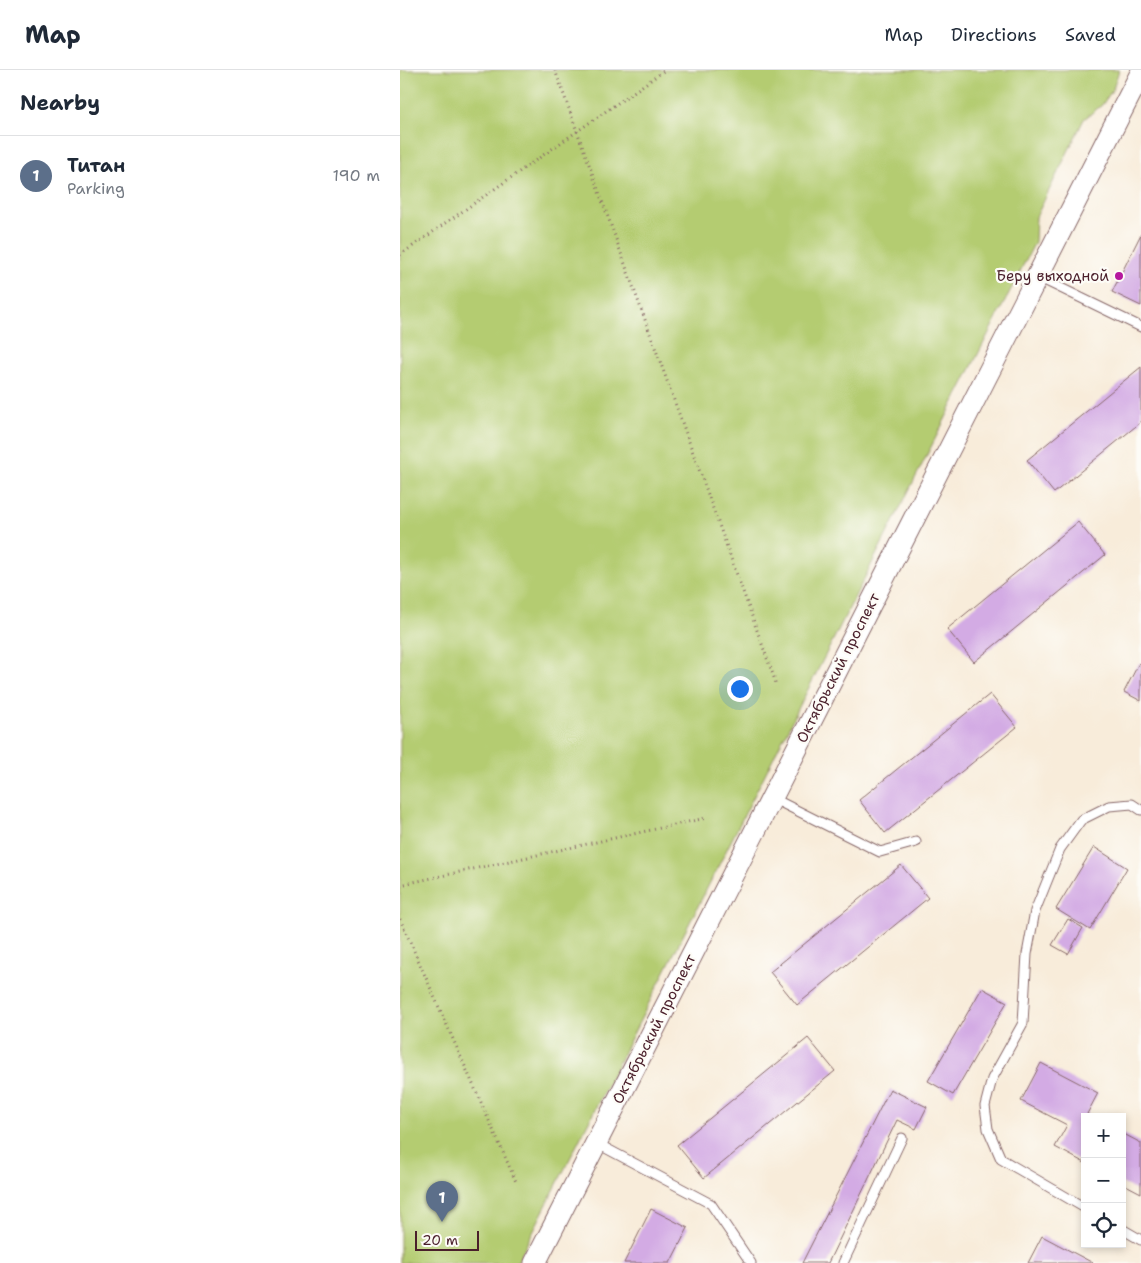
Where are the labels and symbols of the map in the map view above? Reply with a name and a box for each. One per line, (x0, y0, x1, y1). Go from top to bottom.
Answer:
place label: Беру выходной (996, 266, 1109, 286)
marker: Беру выходной (1113, 270, 1125, 282)
street label: Октябрьский проспект (792, 589, 885, 746)
your location (727, 676, 753, 702)
street label: Октябрьский проспект (608, 950, 701, 1107)
pin: 1 (426, 1181, 458, 1222)
scale bar (415, 1228, 479, 1251)

